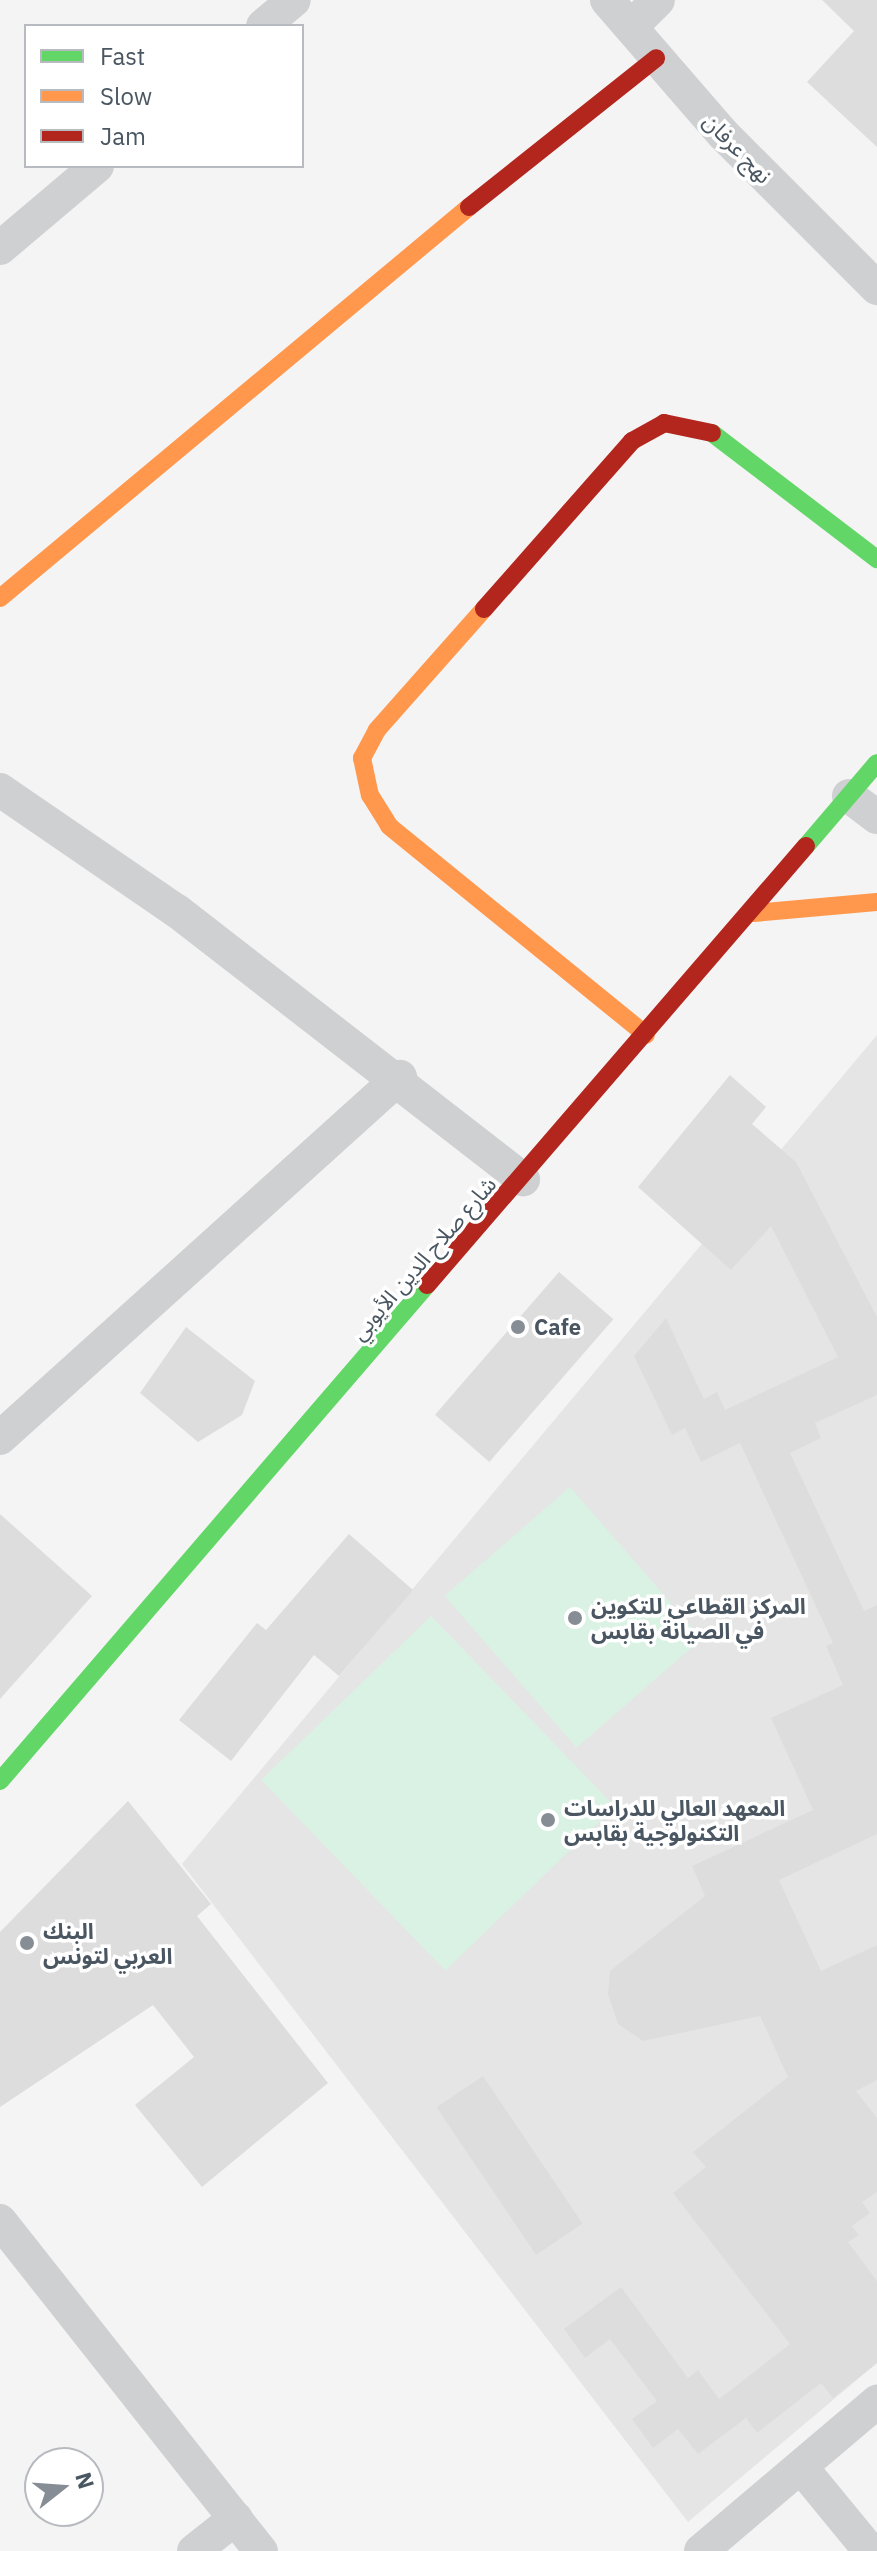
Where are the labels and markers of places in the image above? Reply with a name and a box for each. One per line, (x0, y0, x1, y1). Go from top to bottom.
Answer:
place label: Cafe (534, 1314, 581, 1340)
marker: Cafe (509, 1318, 527, 1336)
place label: المركز القطاعى للتكوين في الصيانة بقابس (591, 1592, 806, 1644)
marker: المركز القطاعى للتكوين في الصيانة بقابس (566, 1609, 584, 1627)
place label: المعهد العالي للدراسات التكنولوجية بقابس (564, 1794, 785, 1846)
marker: المعهد العالي للدراسات التكنولوجية بقابس (539, 1811, 557, 1829)
place label: البنك العربي لتونس (43, 1917, 172, 1968)
marker: البنك العربي لتونس (18, 1934, 36, 1952)

